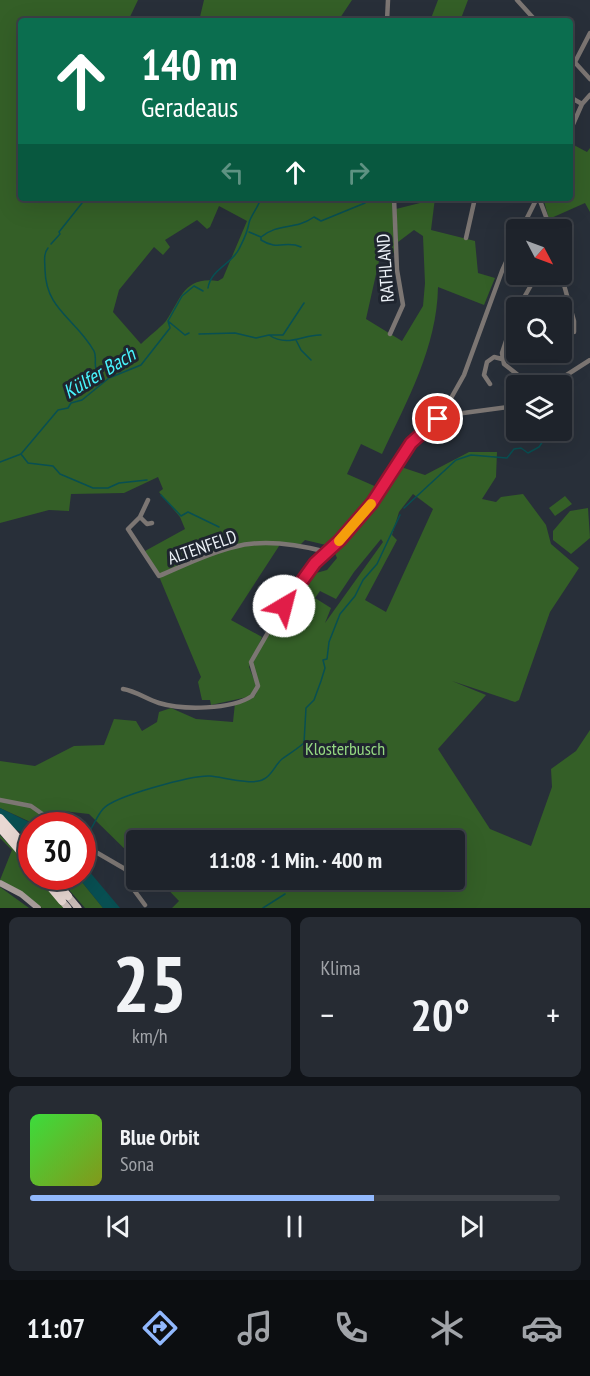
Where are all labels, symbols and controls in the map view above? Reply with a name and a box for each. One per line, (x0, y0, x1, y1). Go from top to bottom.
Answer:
text: 140 m (141, 37, 238, 92)
icon: ahead (42, 42, 120, 120)
text: Geradeaus (141, 90, 238, 124)
icon: left (216, 156, 249, 189)
icon: ahead (279, 156, 312, 189)
icon: right (342, 156, 375, 189)
north arrow (506, 219, 572, 285)
map controls (506, 219, 572, 441)
street label: RATHLAND (371, 233, 399, 303)
button: search (506, 297, 572, 363)
water label: Külfer Bach (58, 341, 141, 405)
button: layers (506, 375, 572, 441)
pin (412, 393, 463, 444)
icon: arrive (421, 402, 454, 435)
street label: ALTENFELD (164, 524, 240, 570)
position arrow (252, 574, 316, 638)
park label: Klosterbusch (305, 737, 385, 760)
speed limit sign: 30 (18, 812, 96, 890)
text: 11:08 · 1 Min. · 400 m (209, 846, 382, 874)
text: 25 (112, 933, 187, 1034)
text: Klima (321, 955, 360, 981)
text: 20° (411, 985, 470, 1043)
text: − (321, 993, 334, 1036)
text: + (546, 993, 560, 1036)
text: km/h (132, 1023, 167, 1049)
text: Blue Orbit (120, 1123, 199, 1151)
text: Sona (120, 1151, 154, 1177)
icon: previous (102, 1210, 135, 1243)
icon: pause (278, 1210, 311, 1243)
icon: next (455, 1210, 488, 1243)
icon: directions (139, 1307, 181, 1349)
icon: music (234, 1307, 276, 1349)
icon: phone (330, 1307, 372, 1349)
icon: climate (426, 1307, 468, 1349)
icon: car (521, 1307, 563, 1349)
text: 11:07 (27, 1311, 85, 1345)

